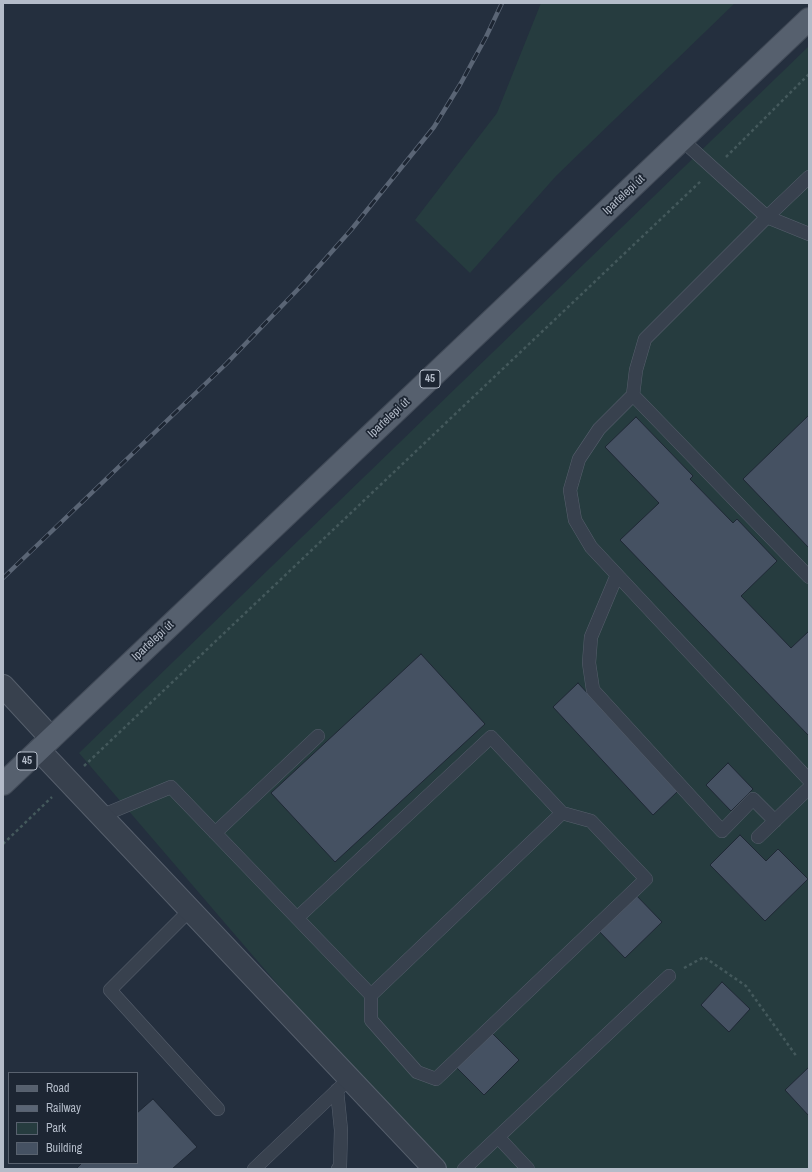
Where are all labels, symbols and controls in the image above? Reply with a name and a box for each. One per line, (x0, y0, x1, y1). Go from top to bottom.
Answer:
street label: Ipartelepi út (600, 172, 648, 218)
road number: 45 (420, 370, 440, 388)
street label: Ipartelepi út (365, 395, 413, 441)
street label: Ipartelepi út (129, 618, 177, 664)
road number: 45 (17, 752, 37, 770)
legend (8, 1072, 138, 1164)
text: Road (46, 1080, 70, 1096)
text: Railway (46, 1100, 81, 1116)
text: Park (46, 1120, 66, 1136)
text: Building (46, 1140, 82, 1156)

